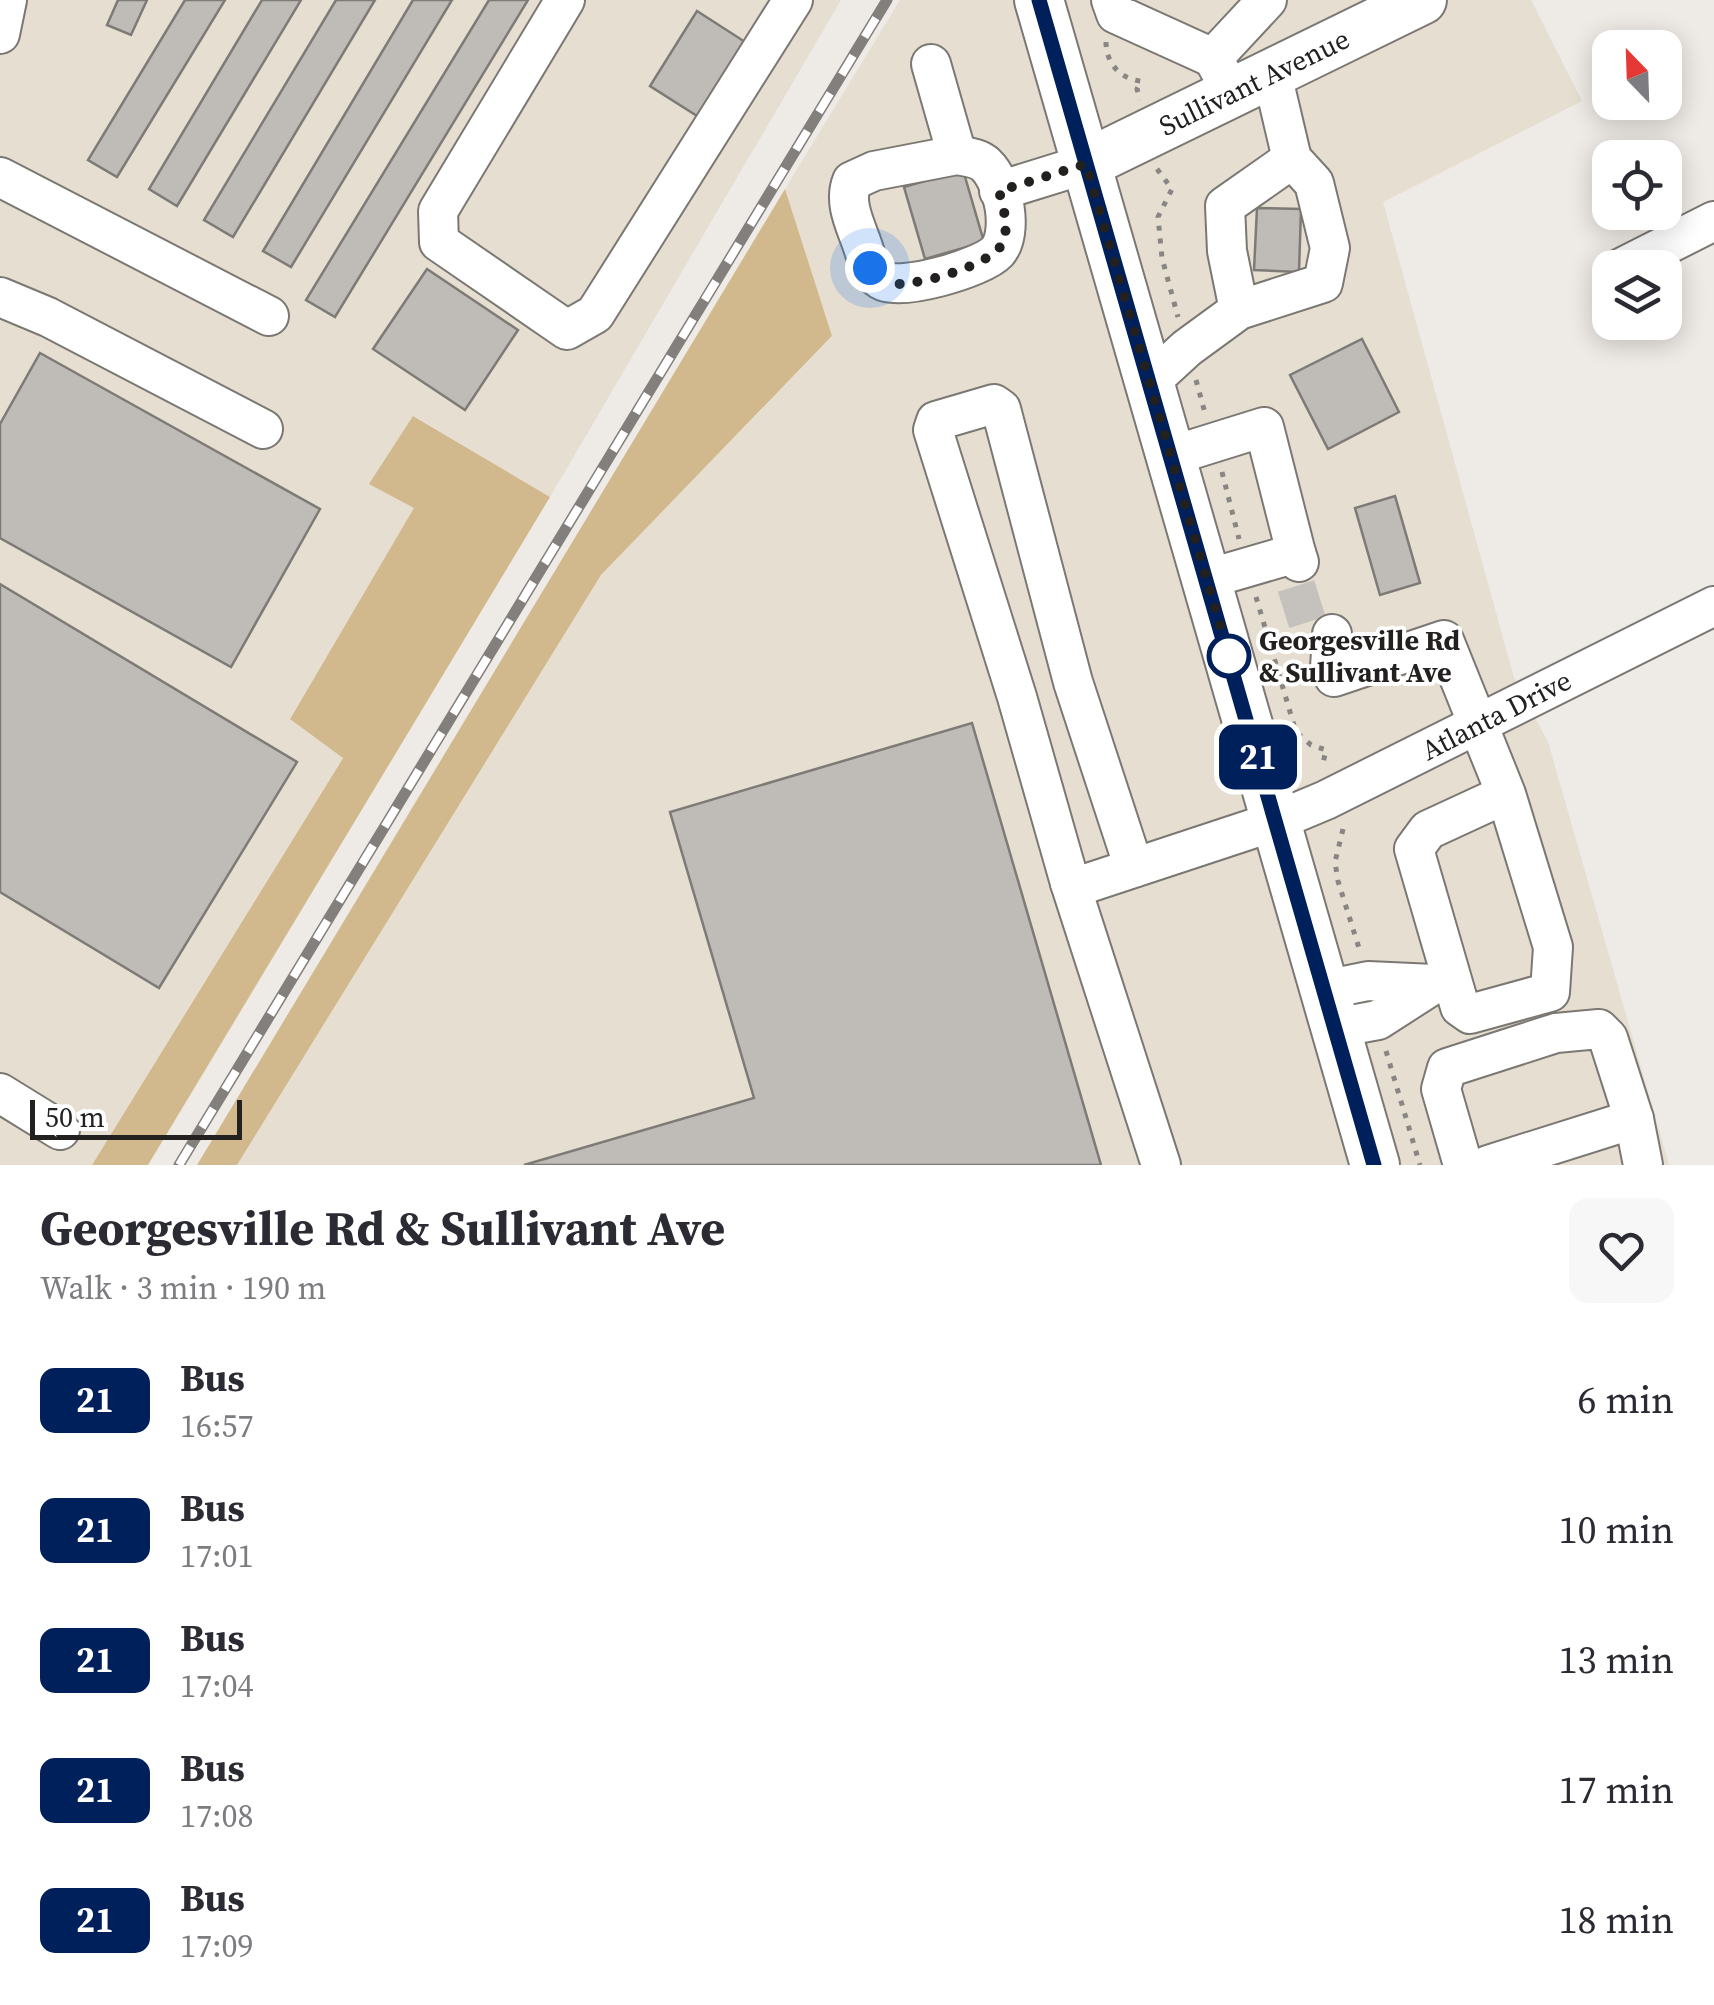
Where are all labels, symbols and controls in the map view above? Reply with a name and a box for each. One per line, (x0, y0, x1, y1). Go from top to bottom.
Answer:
street label: Sullivant Avenue (1153, 20, 1355, 144)
north arrow (1592, 30, 1682, 120)
map controls (1592, 30, 1682, 340)
button: locate (1592, 140, 1682, 230)
your location (845, 243, 895, 293)
button: layers (1592, 250, 1682, 340)
place label: Georgesville Rd & Sullivant Ave (1259, 621, 1461, 691)
marker: Georgesville Rd & Sullivant Ave (1208, 635, 1250, 677)
street label: Atlanta Drive (1415, 661, 1577, 769)
line badge: 21 (1213, 724, 1303, 790)
text: 21 (1239, 733, 1277, 781)
scale bar (30, 1095, 242, 1140)
text: 50 m (45, 1098, 105, 1136)
text: Georgesville Rd & Sullivant Ave (40, 1195, 725, 1261)
button: heart (1569, 1198, 1674, 1303)
text: Walk · 3 min · 190 m (40, 1266, 326, 1310)
text: Bus (180, 1352, 245, 1404)
text: 6 min (1578, 1374, 1674, 1426)
text: 21 (76, 1376, 114, 1424)
text: 16:57 (180, 1404, 254, 1448)
text: Bus (180, 1482, 245, 1534)
text: 10 min (1559, 1504, 1674, 1556)
text: 21 (76, 1506, 114, 1554)
text: 17:01 (180, 1534, 254, 1578)
text: Bus (180, 1612, 245, 1664)
text: 13 min (1559, 1634, 1674, 1686)
text: 21 (76, 1636, 114, 1684)
text: 17:04 (180, 1664, 254, 1708)
text: Bus (180, 1742, 245, 1794)
text: 17 min (1559, 1764, 1674, 1816)
text: 21 (76, 1766, 114, 1814)
text: 17:08 (180, 1794, 254, 1838)
text: Bus (180, 1872, 245, 1924)
text: 18 min (1559, 1894, 1674, 1946)
text: 21 (76, 1896, 114, 1944)
text: 17:09 (180, 1924, 254, 1968)

